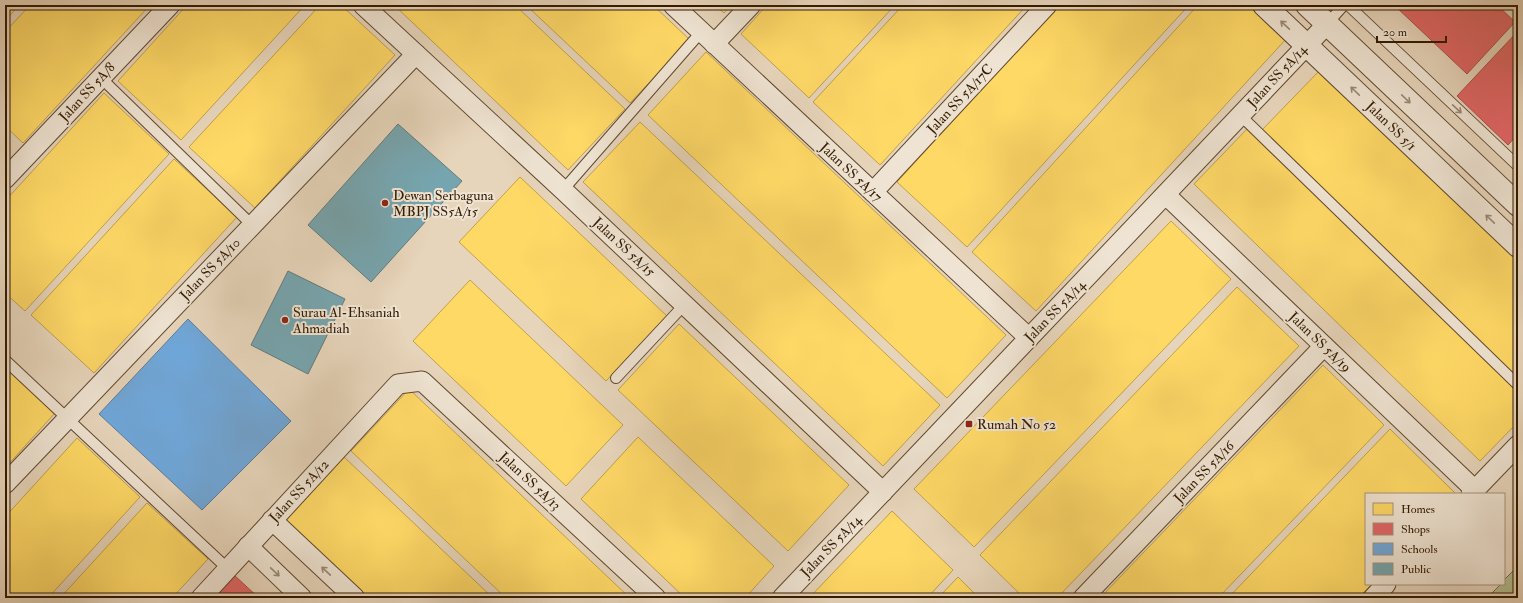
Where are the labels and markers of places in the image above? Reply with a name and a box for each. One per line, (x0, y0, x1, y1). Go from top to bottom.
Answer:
place label: Dewan Serbaguna MBPJ SS5A/15 (393, 187, 494, 220)
marker: Dewan Serbaguna MBPJ SS5A/15 (380, 198, 390, 208)
place label: Surau Al-Ehsaniah Ahmadiah (292, 304, 400, 337)
marker: Surau Al-Ehsaniah Ahmadiah (280, 315, 290, 325)
place label: Rumah No 52 (977, 416, 1056, 433)
marker: Rumah No 52 (964, 419, 974, 429)

